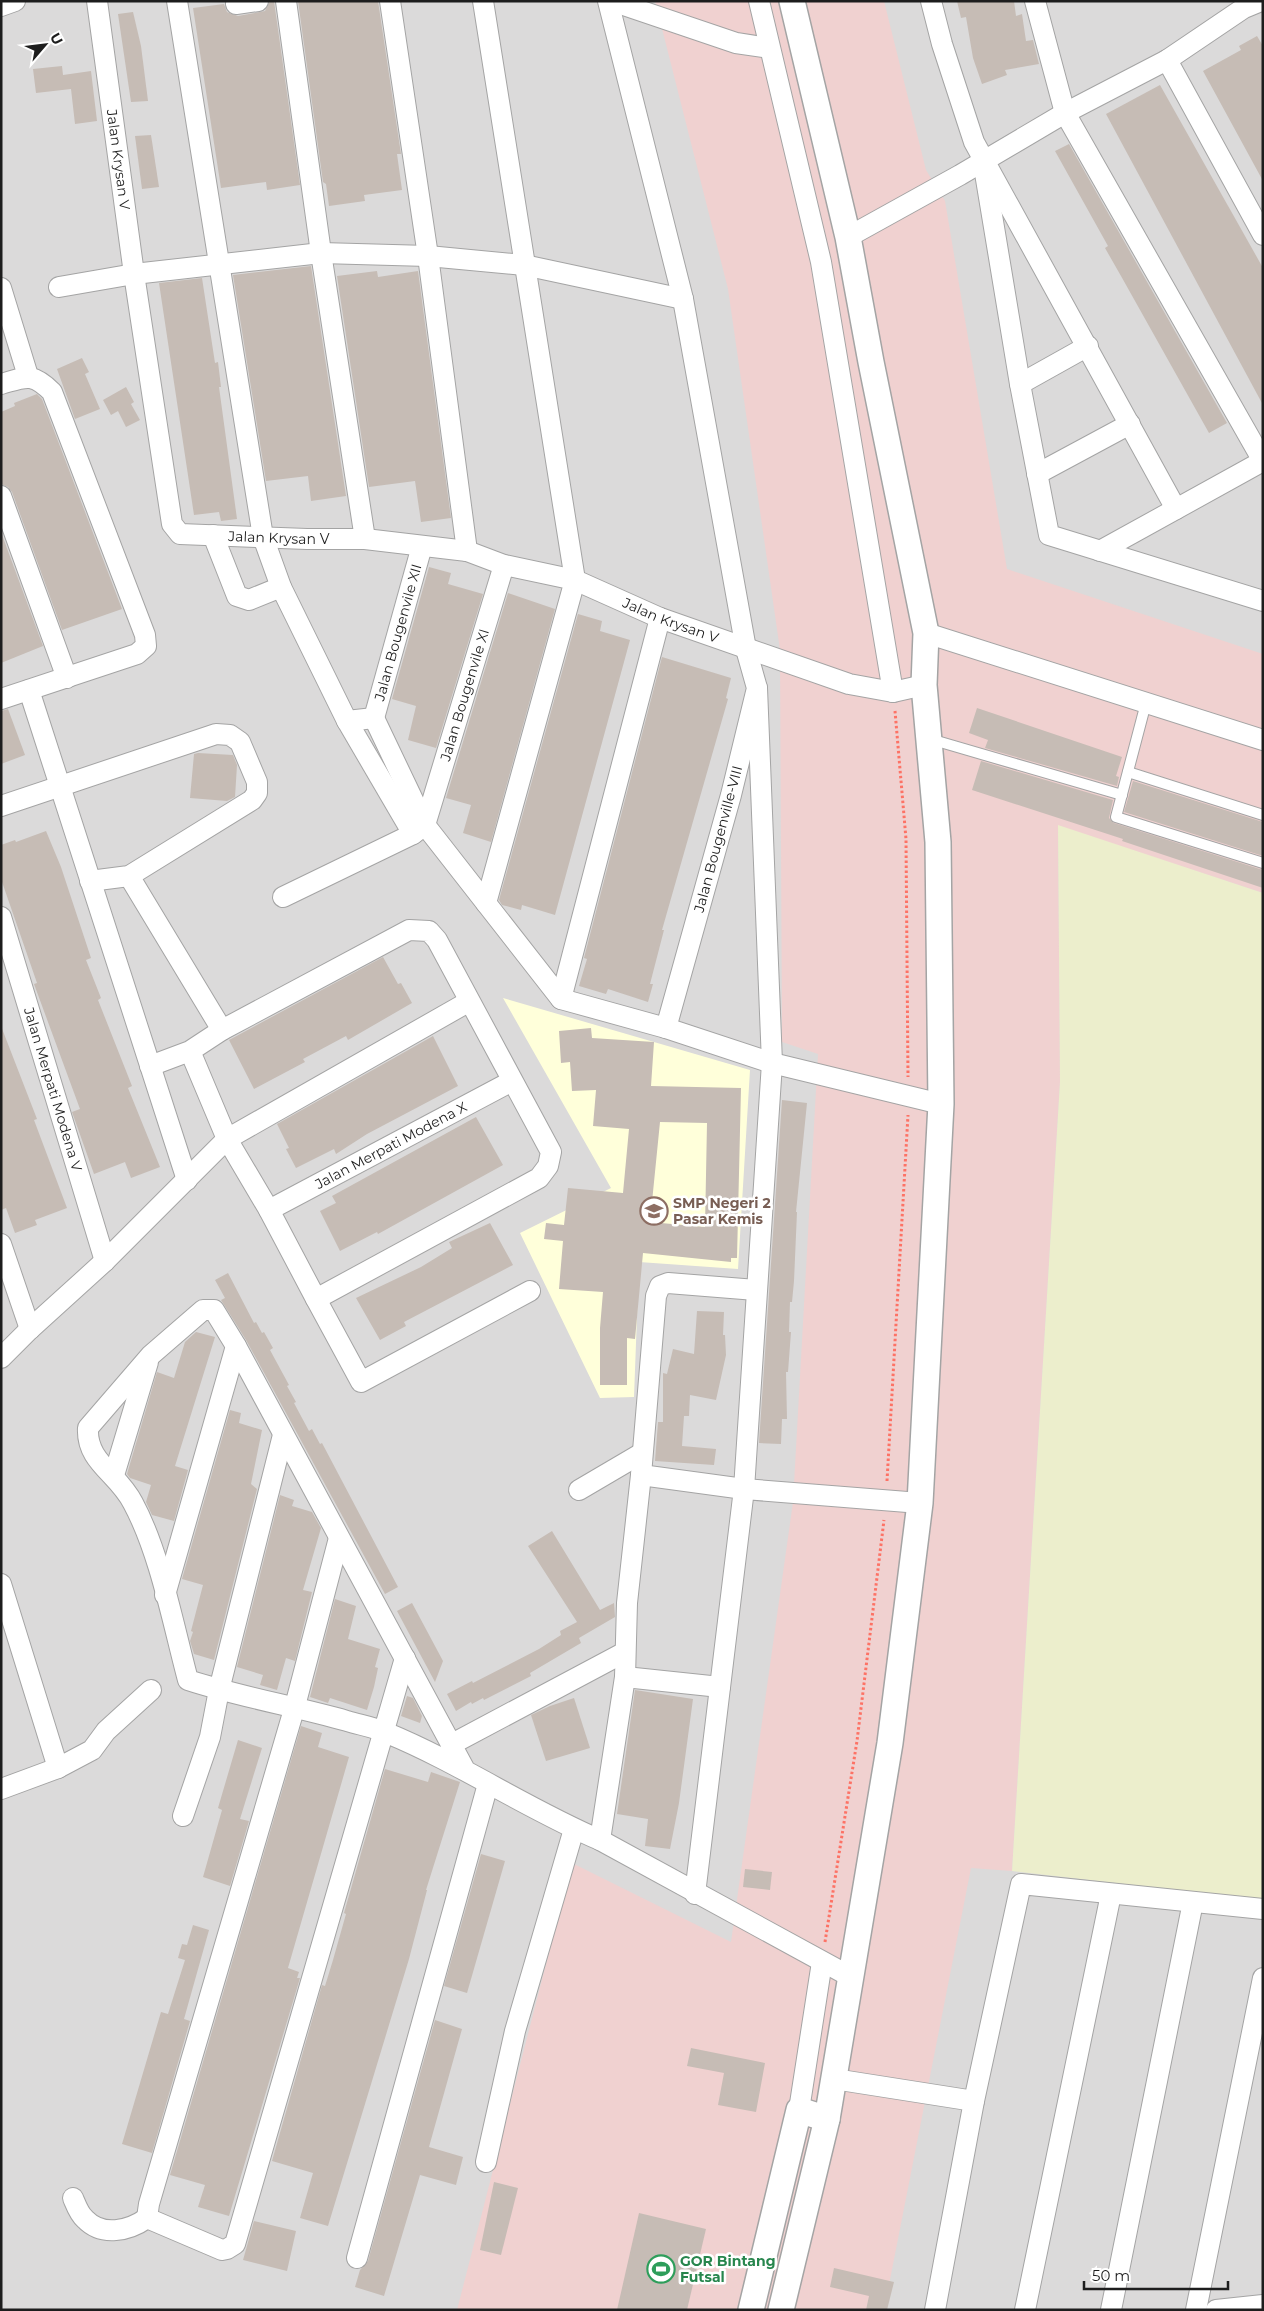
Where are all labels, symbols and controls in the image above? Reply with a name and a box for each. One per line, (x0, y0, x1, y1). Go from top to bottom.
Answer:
north arrow (20, 20, 70, 70)
text: U (46, 30, 67, 48)
street label: Jalan Krysan V (103, 107, 134, 211)
street label: Jalan Krysan V (227, 527, 330, 548)
street label: Jalan Bougenvile XII (370, 562, 426, 704)
street label: Jalan Krysan V (619, 593, 721, 647)
street label: Jalan Bougenvile XI (436, 627, 493, 764)
street label: Jalan Bougenville-VIII (689, 764, 746, 915)
street label: Jalan Merpati Modena V (20, 1004, 86, 1173)
street label: Jalan Merpati Modena X (311, 1098, 470, 1193)
place label: SMP Negeri 2 Pasar Kemis (673, 1194, 771, 1228)
school or university icon: SMP Negeri 2 Pasar Kemis (639, 1196, 669, 1226)
place label: GOR Bintang Futsal (680, 2252, 775, 2286)
sports icon: GOR Bintang Futsal (646, 2254, 676, 2284)
scale bar (1084, 2258, 1228, 2290)
text: 50 m (1092, 2266, 1130, 2285)

